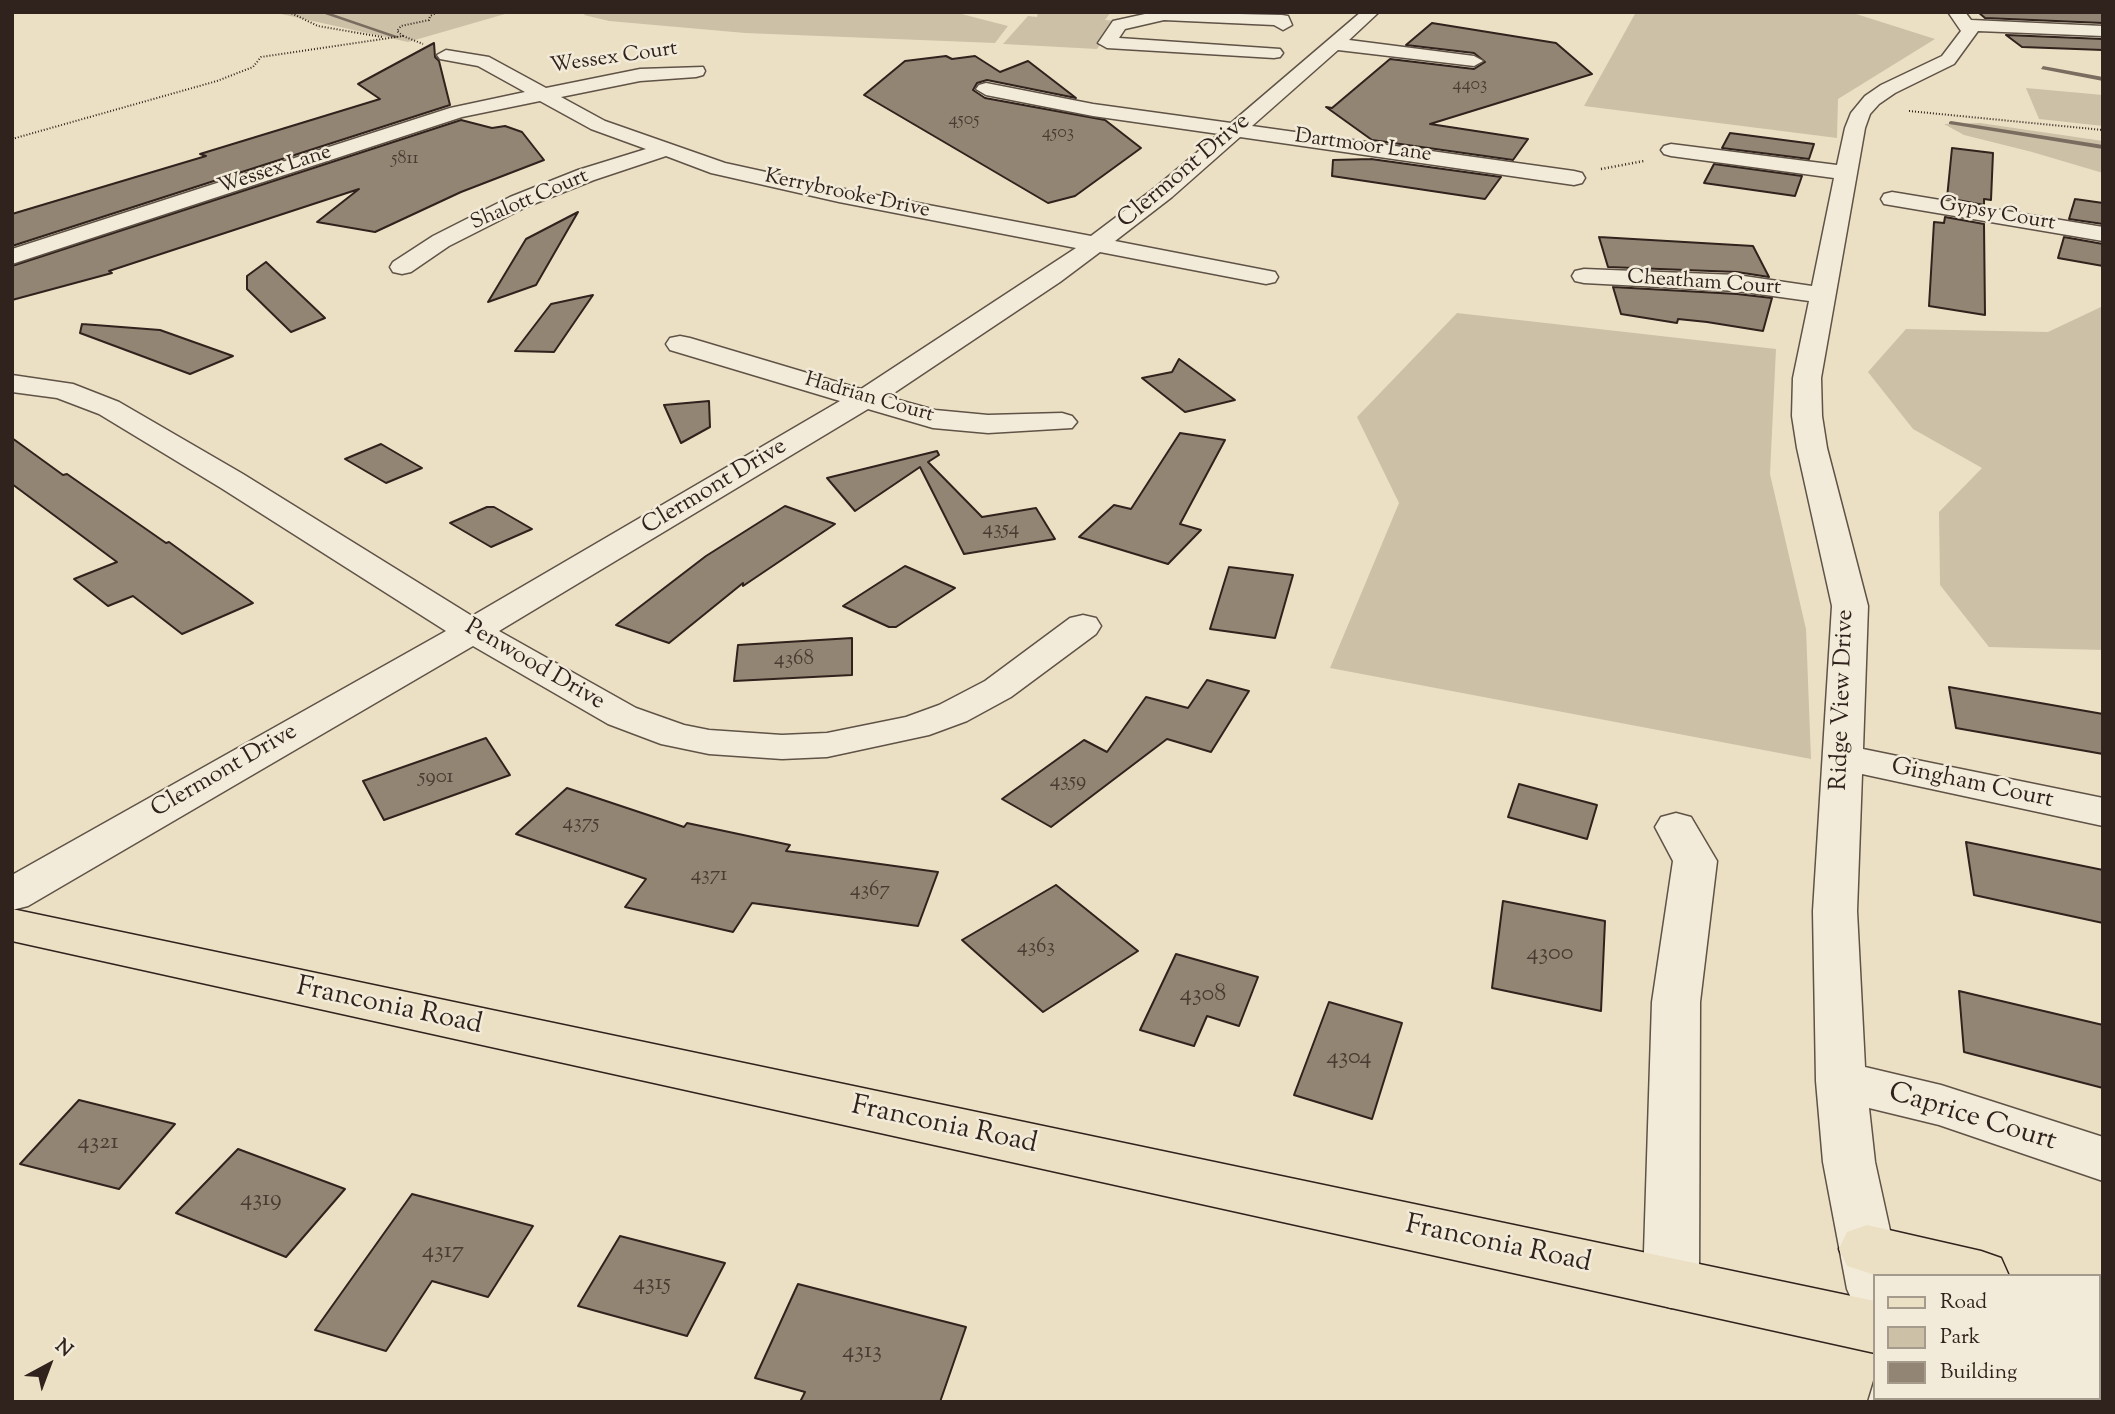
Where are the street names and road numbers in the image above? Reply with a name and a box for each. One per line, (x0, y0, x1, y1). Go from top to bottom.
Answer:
street label: Wessex Court (549, 38, 679, 80)
street label: Clermont Drive (1113, 108, 1257, 236)
street label: Dartmoor Lane (1293, 125, 1433, 169)
street label: Wessex Lane (215, 141, 335, 201)
street label: Shalott Court (467, 165, 593, 237)
street label: Kerrybrooke Drive (762, 165, 932, 225)
street label: Gypsy Court (1937, 192, 2057, 238)
street label: Cheatham Court (1626, 266, 1782, 302)
street label: Hadrian Court (802, 369, 936, 429)
street label: Clermont Drive (637, 433, 793, 543)
street label: Ridge View Drive (1826, 609, 1862, 791)
street label: Penwood Drive (459, 614, 609, 718)
street label: Clermont Drive (147, 719, 303, 825)
street label: Gingham Court (1888, 754, 2056, 816)
street label: Franconia Road (293, 972, 485, 1044)
street label: Caprice Court (1884, 1078, 2060, 1160)
street label: Franconia Road (848, 1091, 1040, 1163)
street label: Franconia Road (1402, 1210, 1594, 1282)

